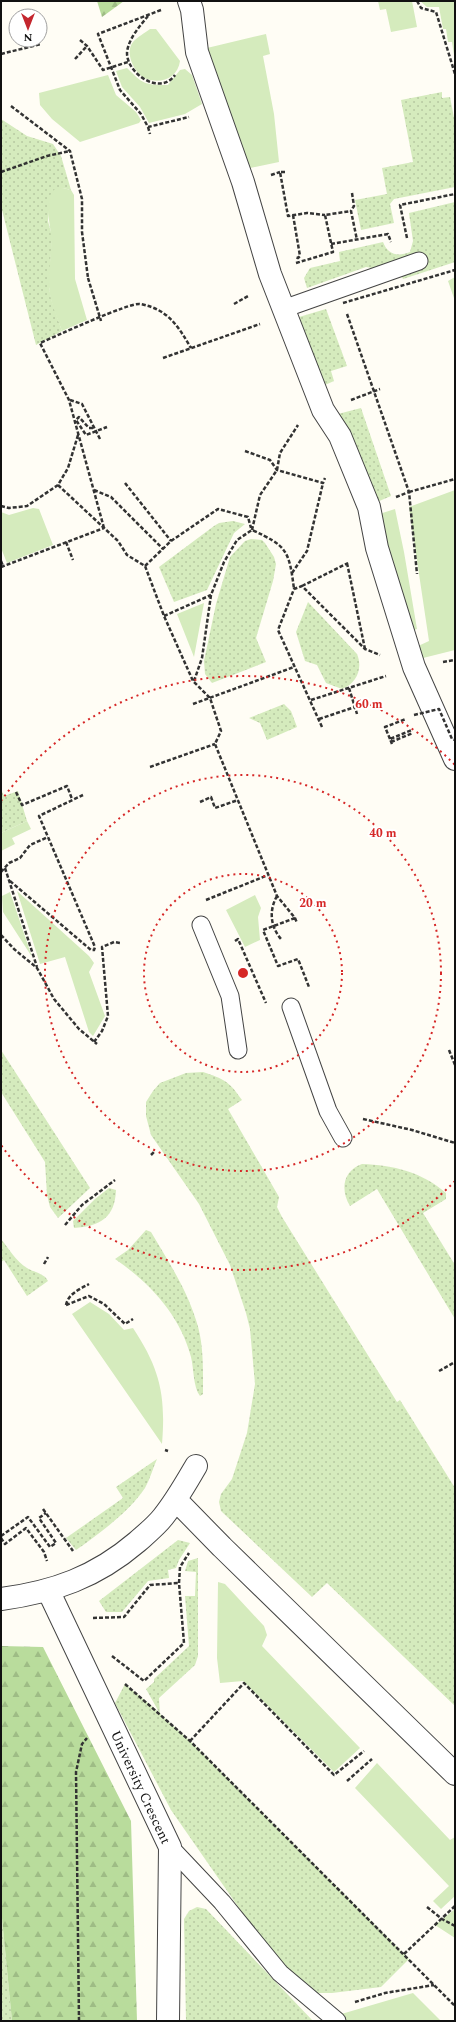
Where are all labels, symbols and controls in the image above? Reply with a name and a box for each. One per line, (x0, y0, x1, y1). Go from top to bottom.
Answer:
north arrow (8, 8, 48, 48)
text: N (23, 29, 32, 46)
text: 60 m (355, 695, 383, 714)
text: 40 m (369, 824, 397, 843)
text: 20 m (299, 894, 327, 913)
centre of rings (236, 966, 250, 980)
street label: University Crescent (105, 1727, 176, 1848)

